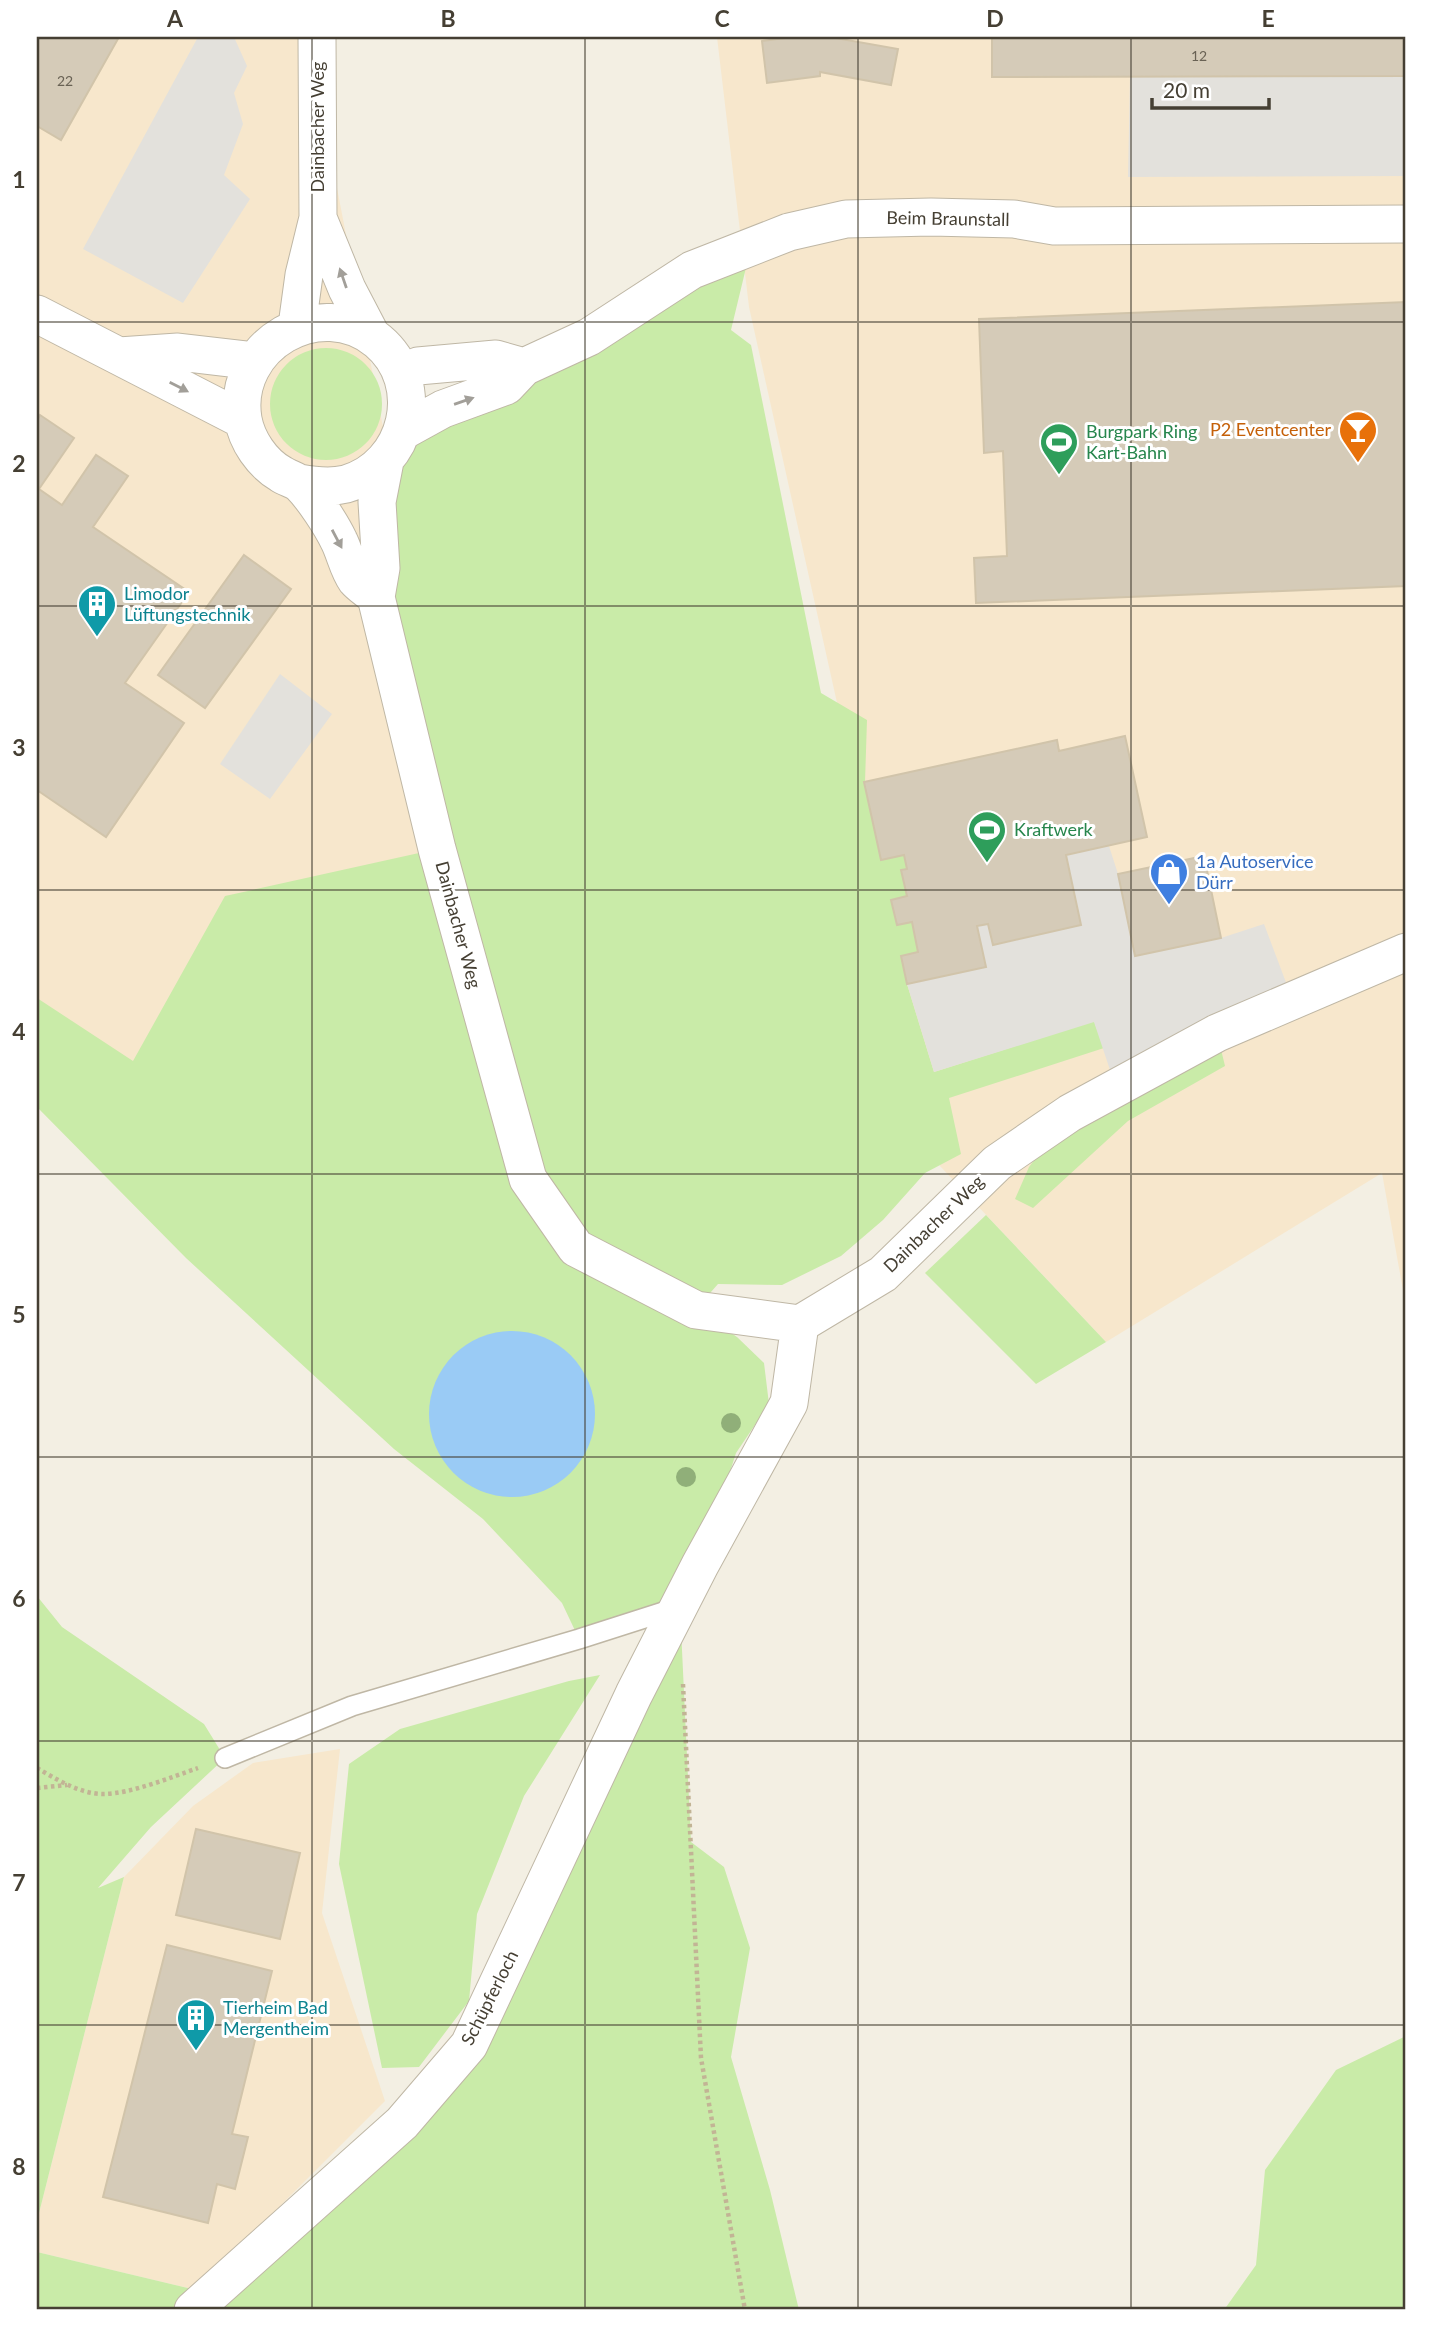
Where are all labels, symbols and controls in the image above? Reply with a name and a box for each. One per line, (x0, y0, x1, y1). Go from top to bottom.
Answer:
text: A (166, 4, 184, 32)
text: B (440, 4, 456, 32)
text: C (714, 4, 730, 32)
text: D (986, 4, 1004, 32)
text: E (1261, 4, 1275, 32)
house number: 12 (1191, 47, 1207, 64)
street label: Dainbacher Weg (306, 62, 328, 192)
scale bar (1152, 66, 1270, 110)
house number: 22 (57, 72, 73, 89)
text: 20 m (1163, 77, 1210, 102)
text: 1 (12, 165, 26, 193)
street label: Beim Braunstall (886, 206, 1010, 230)
one-way arrow (337, 267, 348, 288)
one-way arrow (169, 382, 189, 393)
one-way arrow (454, 395, 475, 406)
bar icon: P2 Eventcenter (1337, 409, 1379, 464)
place label: P2 Eventcenter (1210, 418, 1331, 440)
place label: Burgpark Ring Kart-Bahn (1086, 420, 1197, 463)
sports icon: Burgpark Ring Kart-Bahn (1038, 421, 1080, 476)
text: 2 (12, 449, 26, 477)
one-way arrow (332, 529, 343, 549)
place label: Limodor Lüftungstechnik (124, 582, 251, 625)
building icon: Limodor Lüftungstechnik (76, 583, 118, 638)
text: 3 (12, 733, 26, 761)
sports icon: Kraftwerk (966, 809, 1008, 864)
place label: Kraftwerk (1014, 818, 1094, 840)
place label: 1a Autoservice Dürr (1196, 850, 1313, 893)
shop icon: 1a Autoservice Dürr (1148, 851, 1190, 906)
street label: Dainbacher Weg (431, 859, 487, 991)
text: 4 (12, 1017, 26, 1045)
street label: Dainbacher Weg (879, 1170, 988, 1277)
text: 5 (12, 1300, 26, 1328)
text: 6 (12, 1584, 26, 1612)
text: 7 (12, 1868, 26, 1896)
street label: Schüpferloch (456, 1946, 522, 2049)
place label: Tierheim Bad Mergentheim (223, 1996, 329, 2039)
building icon: Tierheim Bad Mergentheim (175, 1997, 217, 2052)
text: 8 (12, 2152, 26, 2180)

